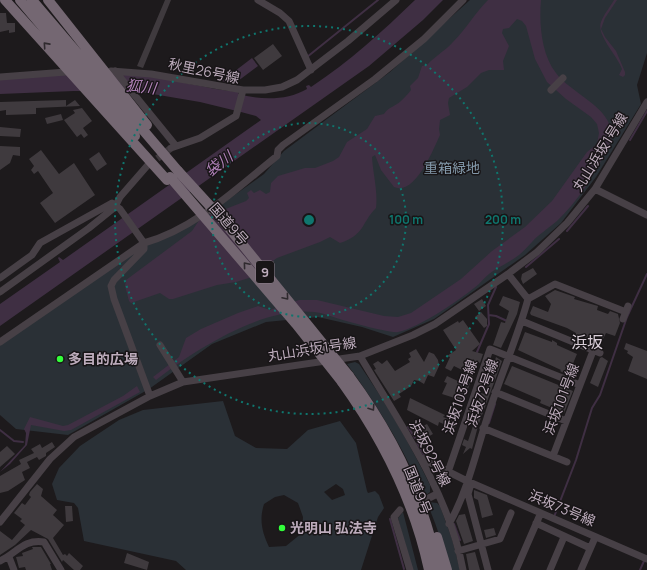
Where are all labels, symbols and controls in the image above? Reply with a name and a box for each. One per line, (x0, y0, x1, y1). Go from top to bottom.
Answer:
one-way arrow (44, 42, 51, 49)
street label: 秋里26号線 (167, 54, 242, 87)
water label: 狐川 (125, 74, 159, 99)
street label: 丸山浜坂1号線 (568, 109, 631, 195)
water label: 袋川 (200, 145, 239, 181)
park label: 重箱緑地 (424, 158, 480, 177)
street label: 国道9号 (206, 198, 253, 249)
text: 100 m (389, 211, 423, 228)
text: 200 m (485, 211, 521, 228)
centre of rings (302, 213, 316, 227)
road number: 9 (256, 261, 274, 283)
one-way arrow (243, 262, 250, 270)
one-way arrow (281, 292, 288, 299)
district label: 浜坂 (571, 331, 603, 353)
street label: 丸山浜坂1号線 (266, 332, 358, 365)
place label: 多目的広場 (68, 349, 138, 368)
marker: 多目的広場 (55, 354, 65, 364)
street label: 浜坂72号線 (461, 356, 502, 430)
street label: 浜坂103号線 (438, 357, 481, 437)
street label: 浜坂101号線 (538, 360, 583, 437)
one-way arrow (367, 404, 375, 411)
street label: 浜坂92号線 (405, 416, 455, 489)
street label: 国道9号 (400, 463, 437, 517)
street label: 浜坂73号線 (526, 485, 598, 530)
place label: 光明山 弘法寺 (290, 518, 377, 537)
marker: 光明山 弘法寺 (277, 523, 287, 533)

